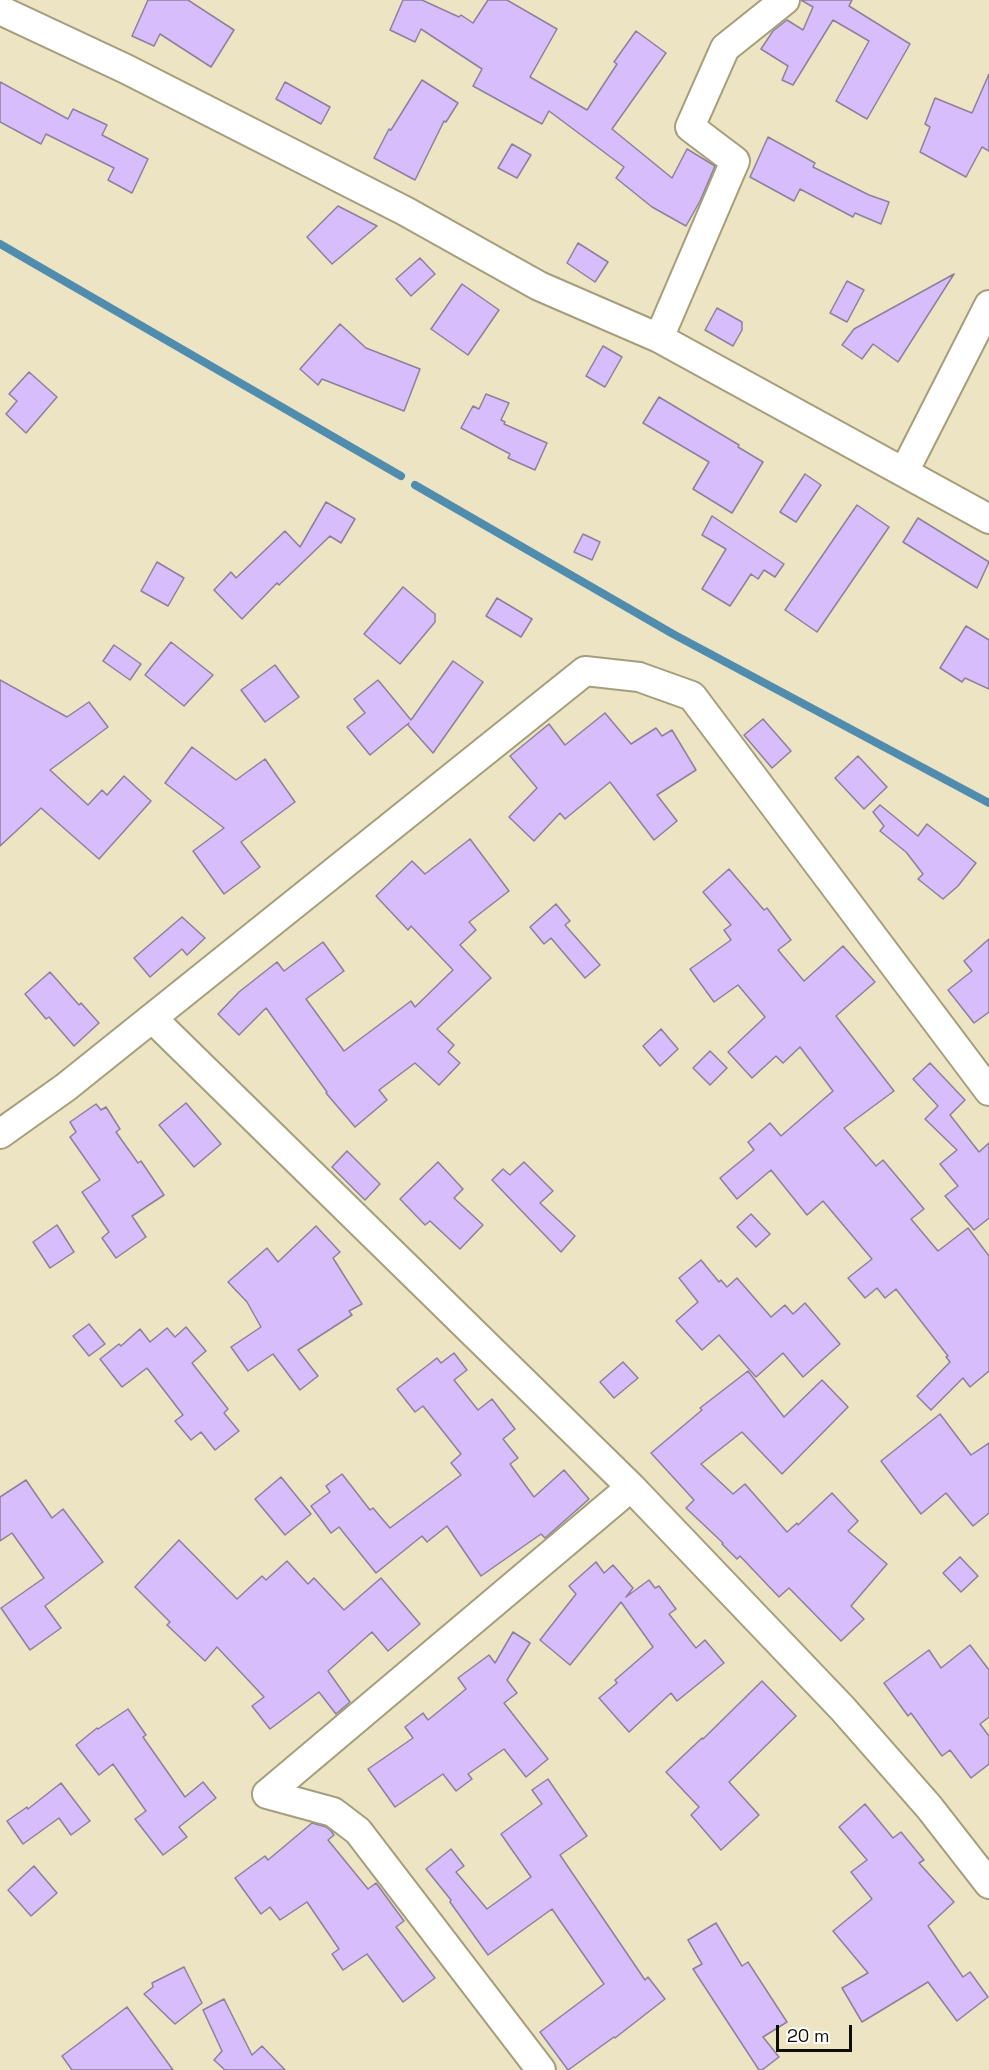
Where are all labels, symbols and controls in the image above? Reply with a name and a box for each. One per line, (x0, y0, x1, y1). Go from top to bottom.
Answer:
scale bar (779, 2013, 856, 2051)
text: 20 m (787, 2024, 830, 2047)

